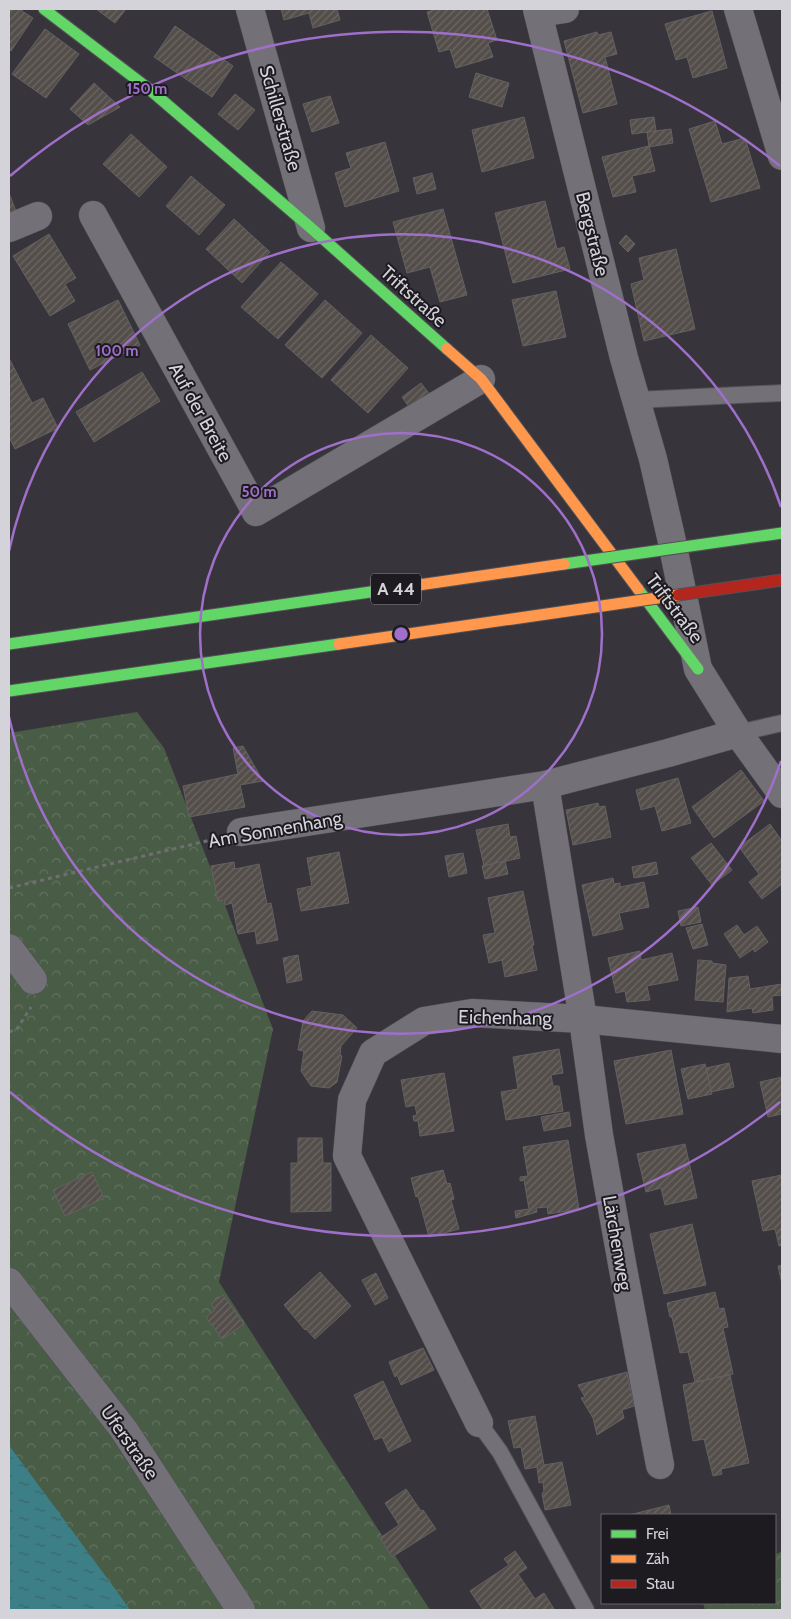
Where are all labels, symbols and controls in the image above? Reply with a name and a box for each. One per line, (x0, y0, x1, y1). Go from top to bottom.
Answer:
street label: Schillerstraße (255, 63, 307, 174)
text: 150 m (127, 80, 167, 98)
street label: Bergstraße (571, 189, 614, 279)
street label: Triftstraße (376, 261, 452, 332)
text: 100 m (95, 342, 139, 360)
street label: Auf der Breite (164, 359, 237, 466)
text: 50 m (241, 483, 277, 501)
street label: Triftstraße (641, 569, 708, 648)
road number: A 44 (371, 574, 421, 604)
centre of rings (392, 625, 410, 643)
street label: Am Sonnenhang (206, 806, 344, 853)
street label: Eichenhang (458, 1005, 553, 1030)
street label: Lärchenweg (598, 1194, 637, 1293)
street label: Uferstraße (96, 1401, 164, 1484)
legend (601, 1514, 776, 1604)
text: Frei (646, 1525, 669, 1543)
text: Zäh (646, 1550, 669, 1568)
text: Stau (646, 1575, 675, 1593)

